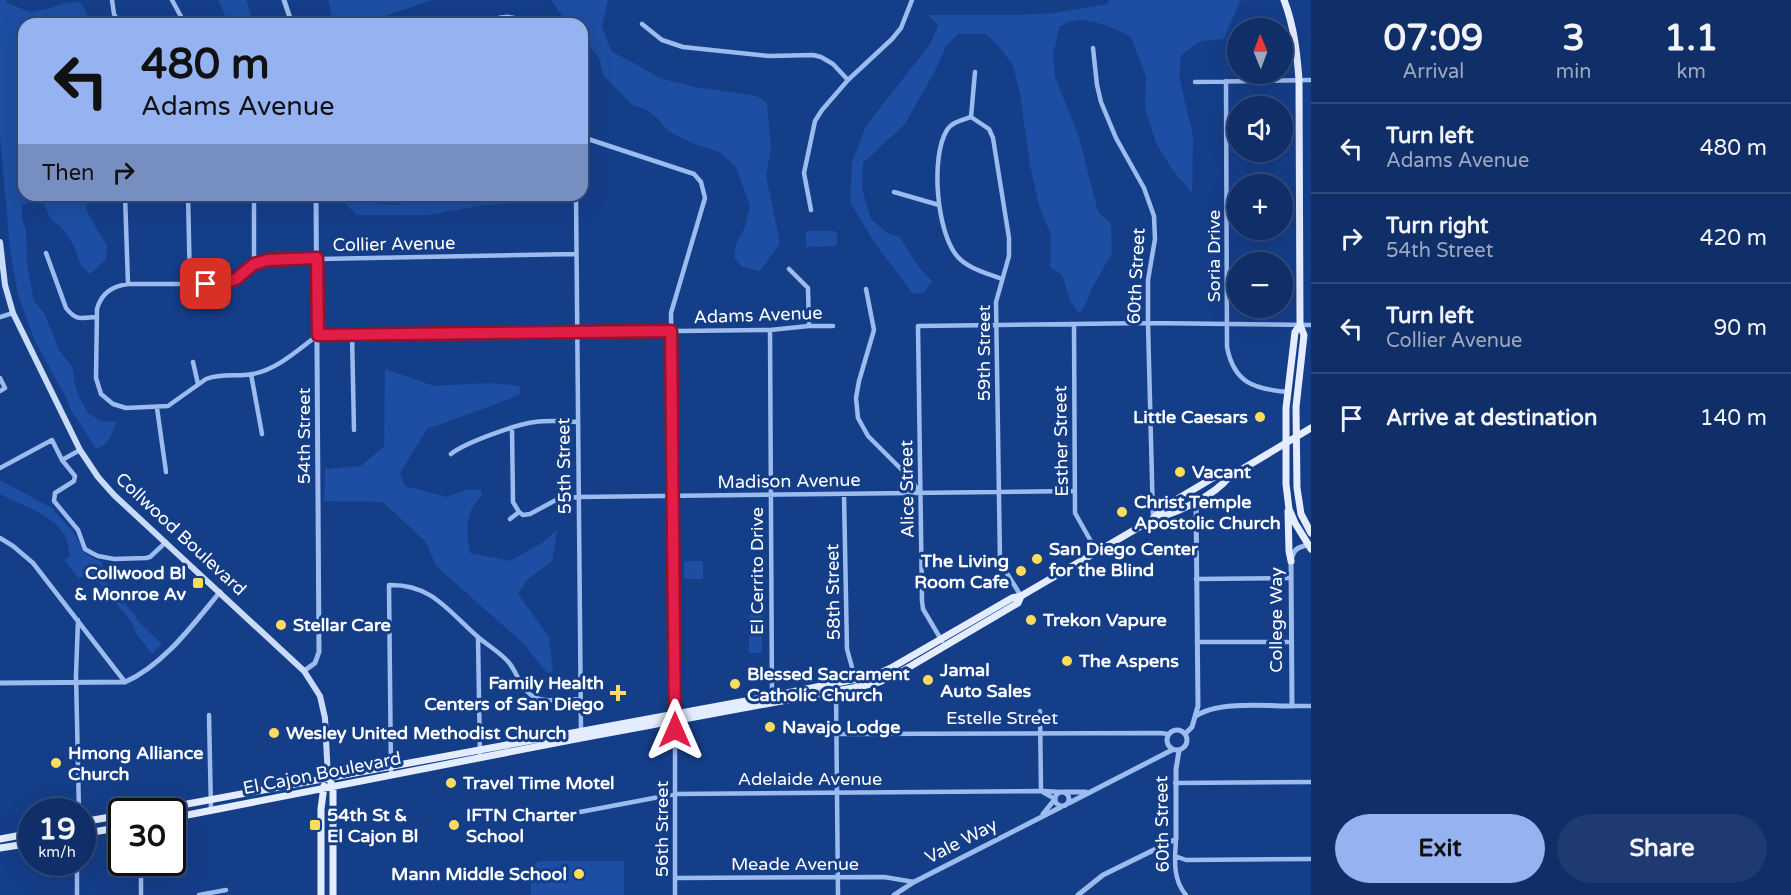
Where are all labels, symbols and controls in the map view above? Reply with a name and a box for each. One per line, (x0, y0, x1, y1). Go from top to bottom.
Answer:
text: 07:09 (1384, 17, 1483, 60)
text: 3 (1562, 17, 1585, 60)
text: 1.1 (1664, 17, 1718, 60)
north arrow (1227, 18, 1293, 84)
map controls (1227, 18, 1293, 318)
text: 480 m (141, 39, 270, 90)
icon: left (42, 42, 120, 120)
text: Arrival (1403, 60, 1464, 84)
text: min (1556, 60, 1591, 84)
text: km (1677, 60, 1706, 84)
text: Adams Avenue (141, 90, 334, 123)
button: sound (1227, 96, 1293, 162)
text: Turn left (1386, 123, 1474, 149)
icon: left (1335, 132, 1368, 165)
text: 480 m (1700, 135, 1767, 161)
text: Adams Avenue (1386, 149, 1529, 173)
icon: right (107, 156, 140, 189)
text: Then (42, 160, 95, 186)
button: + (1227, 174, 1293, 240)
street label: Soria Drive (1203, 210, 1225, 302)
text: Turn right (1386, 213, 1488, 239)
icon: right (1335, 222, 1368, 255)
text: 420 m (1700, 225, 1767, 251)
street label: 60th Street (1122, 227, 1150, 325)
street label: Collier Avenue (332, 232, 456, 256)
text: 54th Street (1386, 239, 1493, 263)
button: − (1227, 252, 1293, 318)
pin (180, 258, 231, 309)
icon: arrive (189, 267, 222, 300)
street label: Adams Avenue (693, 302, 823, 328)
text: Turn left (1386, 303, 1474, 329)
street label: 59th Street (973, 305, 995, 401)
icon: left (1335, 312, 1368, 345)
text: 90 m (1713, 315, 1767, 341)
text: Collier Avenue (1386, 329, 1522, 353)
street label: Esther Street (1049, 385, 1073, 497)
street label: 54th Street (293, 388, 315, 484)
icon: arrive (1335, 402, 1368, 435)
text: Arrive at destination (1386, 405, 1597, 431)
text: 140 m (1700, 405, 1767, 431)
place label: Little Caesars (1133, 406, 1248, 428)
marker: Little Caesars (1253, 410, 1267, 424)
street label: 55th Street (552, 417, 576, 514)
street label: Alice Street (895, 440, 919, 538)
place label: Vacant (1192, 461, 1251, 483)
marker: Vacant (1173, 465, 1187, 479)
street label: Collwood Boulevard (111, 468, 251, 600)
street label: Madison Avenue (717, 469, 861, 493)
place label: Christ Temple Apostolic Church (1134, 491, 1281, 534)
marker: Christ Temple Apostolic Church (1115, 505, 1129, 519)
street label: El Cerrito Drive (746, 507, 768, 635)
place label: San Diego Center for the Blind (1049, 538, 1199, 581)
street label: 58th Street (821, 543, 845, 640)
place label: The Living Room Cafe (914, 550, 1009, 593)
marker: San Diego Center for the Blind (1030, 552, 1044, 566)
place label: Collwood Bl & Monroe Av (74, 562, 186, 605)
marker: The Living Room Cafe (1014, 564, 1028, 578)
street label: College Way (1265, 567, 1287, 673)
marker: Collwood Bl & Monroe Av (191, 576, 205, 590)
place label: Trekon Vapure (1042, 609, 1167, 631)
marker: Trekon Vapure (1024, 613, 1038, 627)
place label: Stellar Care (293, 614, 391, 636)
marker: Stellar Care (274, 618, 288, 632)
place label: The Aspens (1078, 650, 1179, 672)
marker: The Aspens (1060, 654, 1074, 668)
place label: Jamal Auto Sales (939, 659, 1031, 702)
place label: Blessed Sacrament Catholic Church (747, 663, 910, 706)
place label: Family Health Centers of San Diego (424, 672, 604, 715)
marker: Jamal Auto Sales (921, 673, 935, 687)
marker: Blessed Sacrament Catholic Church (728, 677, 742, 691)
marker: Family Health Centers of San Diego (609, 684, 627, 702)
position arrow (643, 698, 707, 762)
street label: Estelle Street (946, 707, 1058, 729)
place label: Navajo Lodge (782, 716, 900, 738)
marker: Navajo Lodge (763, 720, 777, 734)
place label: Wesley United Methodist Church (286, 722, 567, 744)
marker: Wesley United Methodist Church (267, 726, 281, 740)
place label: Hmong Alliance Church (68, 742, 203, 785)
street label: El Cajon Boulevard (241, 747, 403, 799)
marker: Hmong Alliance Church (49, 756, 63, 770)
street label: Adelaide Avenue (738, 768, 882, 790)
place label: Travel Time Motel (462, 772, 615, 794)
street label: 60th Street (1150, 775, 1174, 872)
marker: Travel Time Motel (444, 776, 458, 790)
street label: 56th Street (651, 781, 673, 877)
speed limit sign: 30 (108, 798, 186, 876)
place label: 54th St & El Cajon Bl (327, 804, 418, 847)
place label: IFTN Charter School (466, 804, 578, 847)
text: 19 (38, 811, 76, 848)
street label: Vale Way (921, 813, 1001, 869)
button: Exit (1335, 814, 1545, 883)
button: Share (1557, 814, 1767, 883)
marker: 54th St & El Cajon Bl (308, 818, 322, 832)
marker: IFTN Charter School (447, 818, 461, 832)
text: km/h (38, 843, 76, 861)
street label: Meade Avenue (731, 853, 859, 875)
place label: Mann Middle School (391, 863, 567, 885)
marker: Mann Middle School (572, 867, 586, 881)

